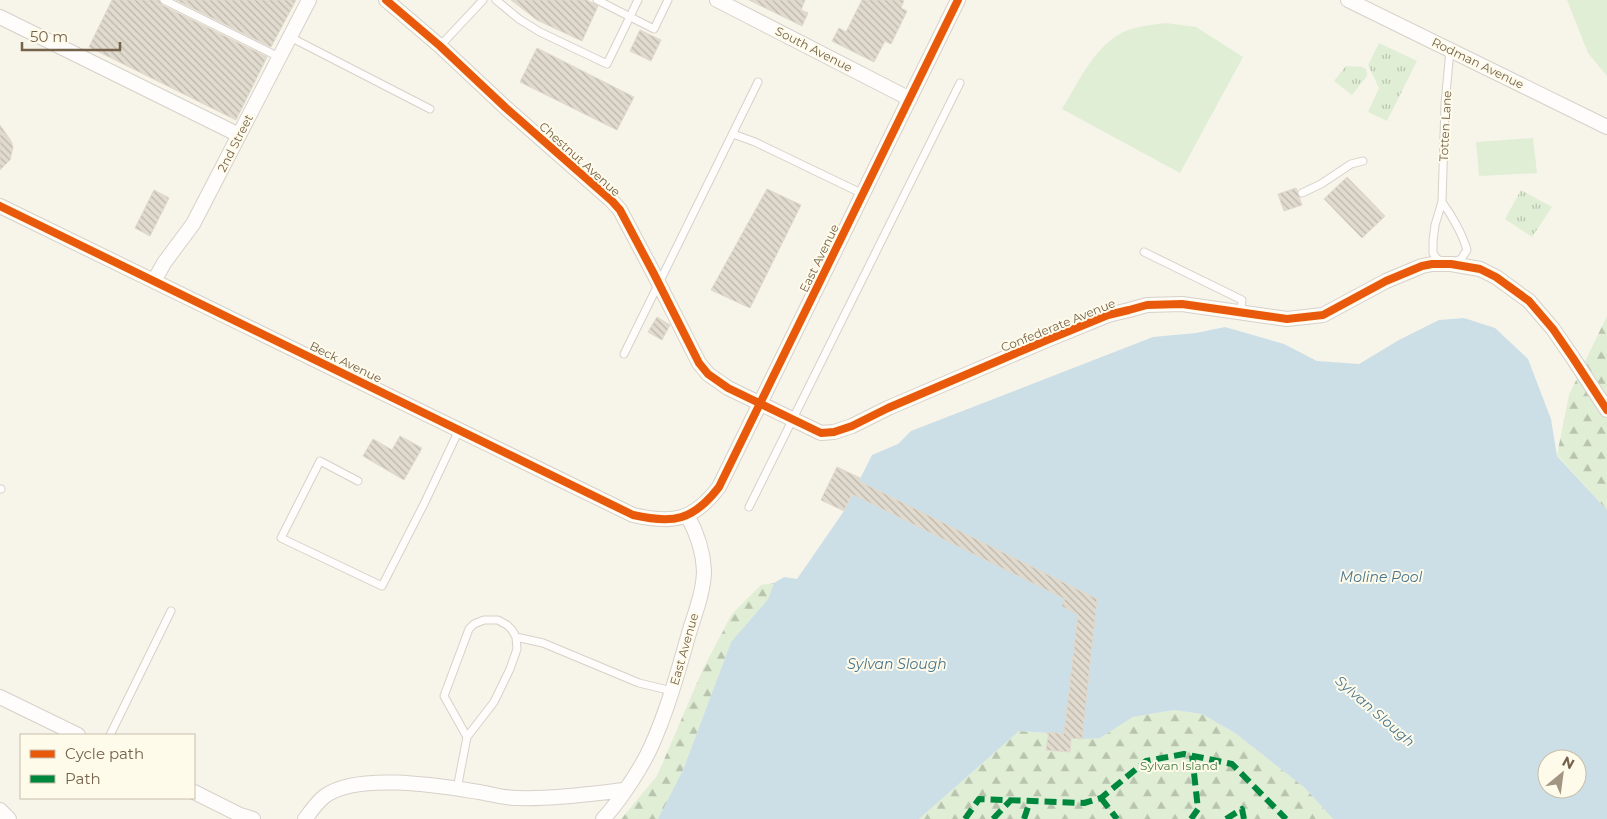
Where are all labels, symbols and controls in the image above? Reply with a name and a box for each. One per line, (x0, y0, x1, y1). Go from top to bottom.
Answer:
scale bar (22, 20, 120, 52)
street label: South Avenue (773, 23, 855, 75)
text: 50 m (30, 27, 68, 46)
street label: Rodman Avenue (1429, 34, 1527, 92)
street label: Totten Lane (1436, 90, 1454, 162)
street label: 2nd Street (214, 112, 256, 174)
street label: Chestnut Avenue (536, 119, 624, 199)
street label: East Avenue (796, 221, 842, 295)
street label: Confederate Avenue (999, 295, 1117, 355)
street label: Beck Avenue (307, 338, 385, 386)
water label: Moline Pool (1340, 568, 1422, 586)
street label: East Avenue (667, 611, 701, 687)
water label: Sylvan Slough (847, 655, 947, 673)
water label: Sylvan Slough (1332, 672, 1418, 750)
legend (20, 734, 195, 799)
text: Cycle path (65, 744, 144, 763)
north arrow (1537, 749, 1587, 799)
text: N (1559, 752, 1578, 773)
park label: Sylvan Island (1140, 758, 1218, 773)
text: Path (65, 769, 101, 788)

